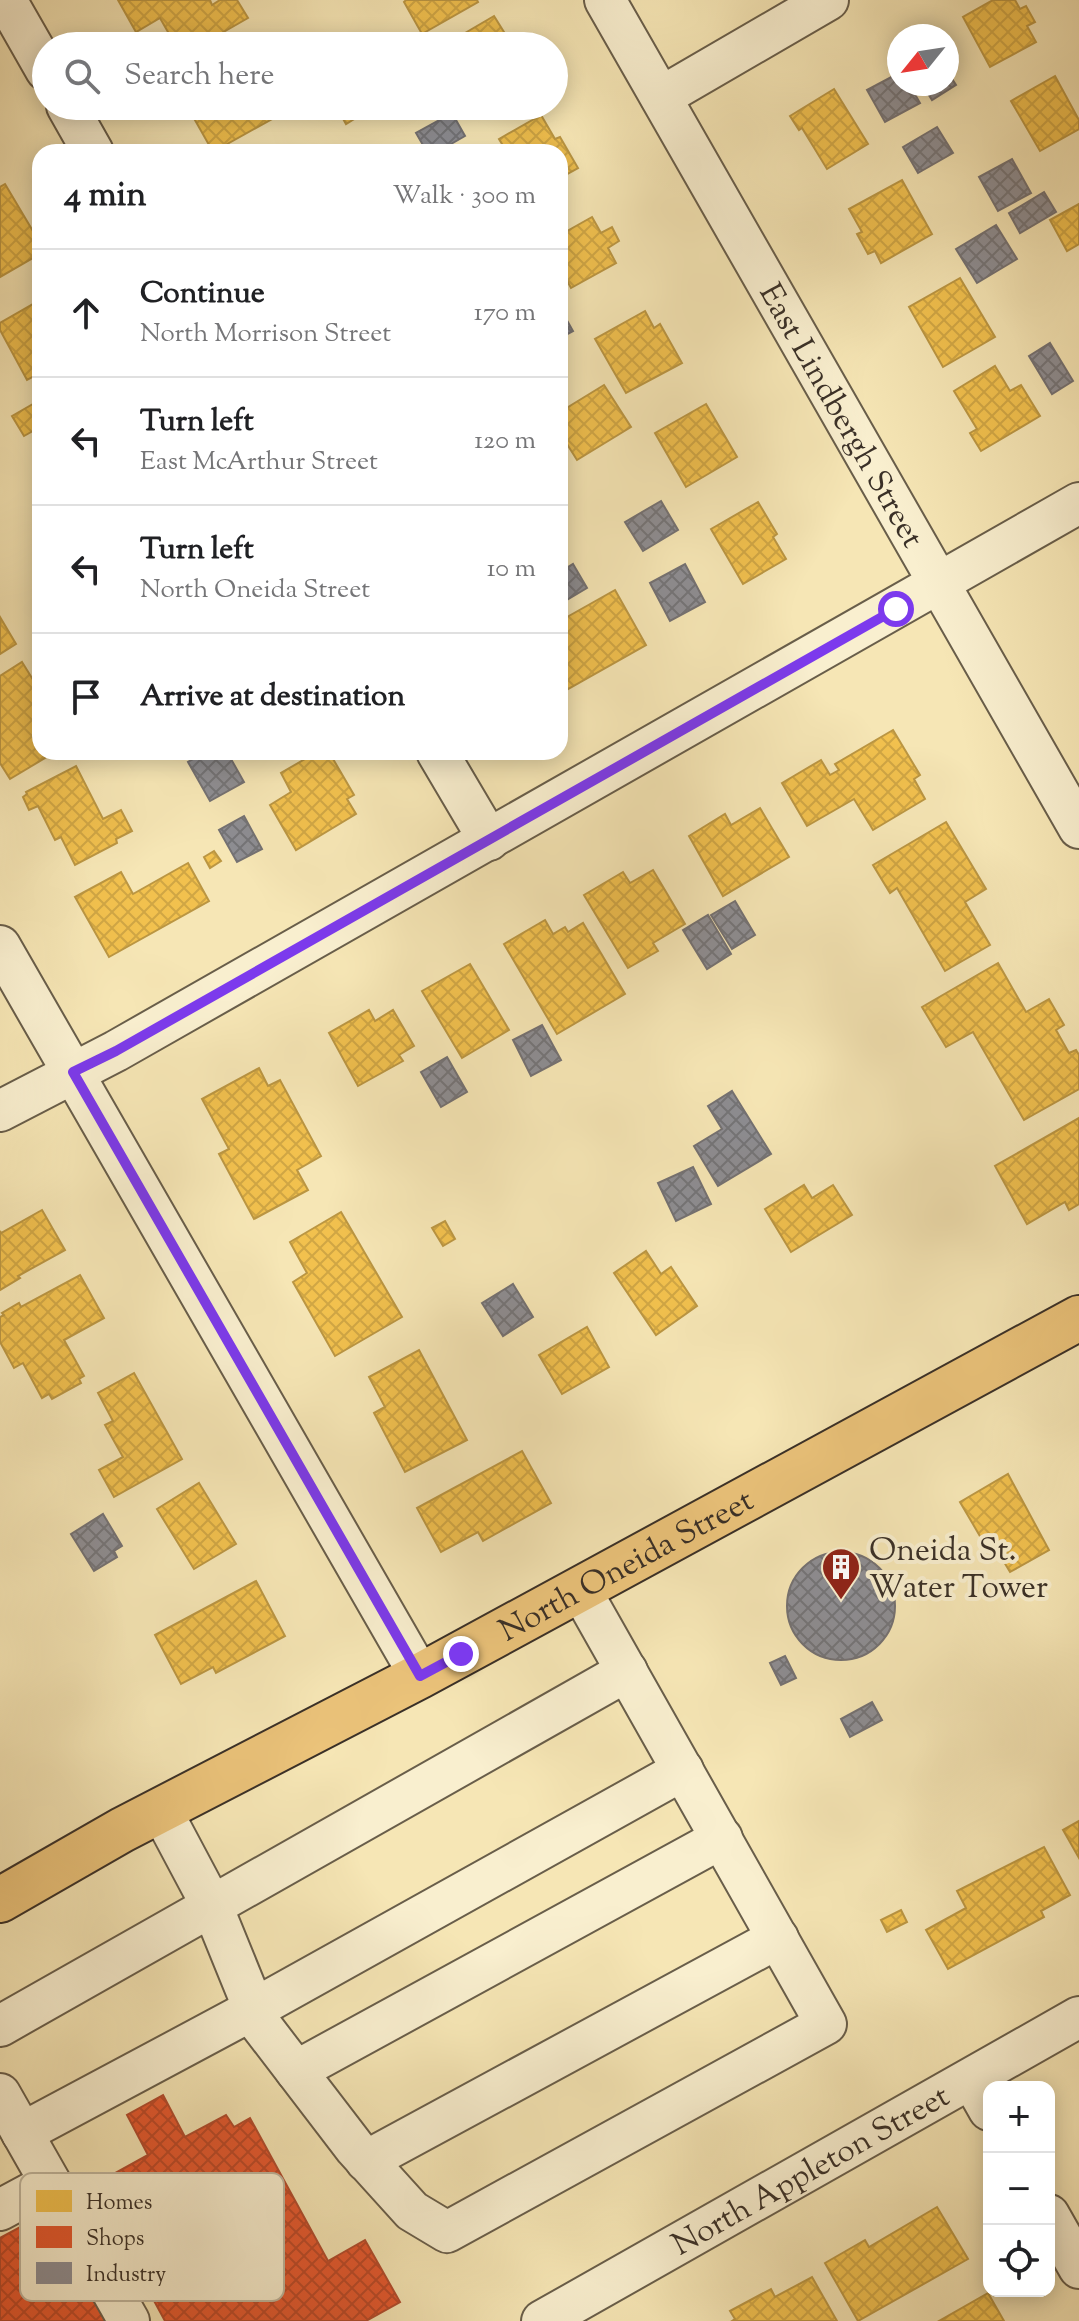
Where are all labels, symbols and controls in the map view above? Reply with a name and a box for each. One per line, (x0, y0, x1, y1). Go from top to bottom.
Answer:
north arrow (887, 24, 959, 96)
search box (32, 32, 568, 120)
icon: search (60, 54, 104, 98)
text: Search here (124, 55, 274, 98)
text: 4 min (64, 172, 146, 221)
text: Walk · 300 m (393, 178, 536, 215)
text: Continue (140, 273, 265, 316)
street label: East Lindbergh Street (746, 276, 934, 557)
icon: ahead (64, 291, 108, 335)
text: 170 m (474, 295, 536, 332)
text: North Morrison Street (140, 316, 391, 353)
text: Turn left (140, 401, 254, 444)
icon: left (64, 419, 108, 463)
text: 120 m (474, 423, 536, 460)
text: East McArthur Street (140, 444, 378, 481)
text: Turn left (140, 529, 254, 572)
icon: left (64, 547, 108, 591)
text: 10 m (487, 551, 536, 588)
text: North Oneida Street (140, 572, 370, 609)
route start (878, 591, 914, 627)
icon: arrive (64, 675, 108, 719)
text: Arrive at destination (140, 676, 405, 719)
street label: North Oneida Street (492, 1479, 762, 1655)
place label: Oneida St. Water Tower (869, 1529, 1048, 1612)
building icon: Oneida St. Water Tower (820, 1546, 862, 1601)
route end (443, 1636, 479, 1672)
street label: North Appleton Street (664, 2075, 959, 2269)
map controls (983, 2081, 1055, 2297)
button: + (983, 2081, 1055, 2153)
button: − (983, 2153, 1055, 2225)
legend (20, 2173, 284, 2301)
text: Homes (86, 2188, 152, 2220)
text: Shops (86, 2224, 144, 2256)
button: locate (983, 2225, 1055, 2297)
text: Industry (86, 2260, 166, 2292)

